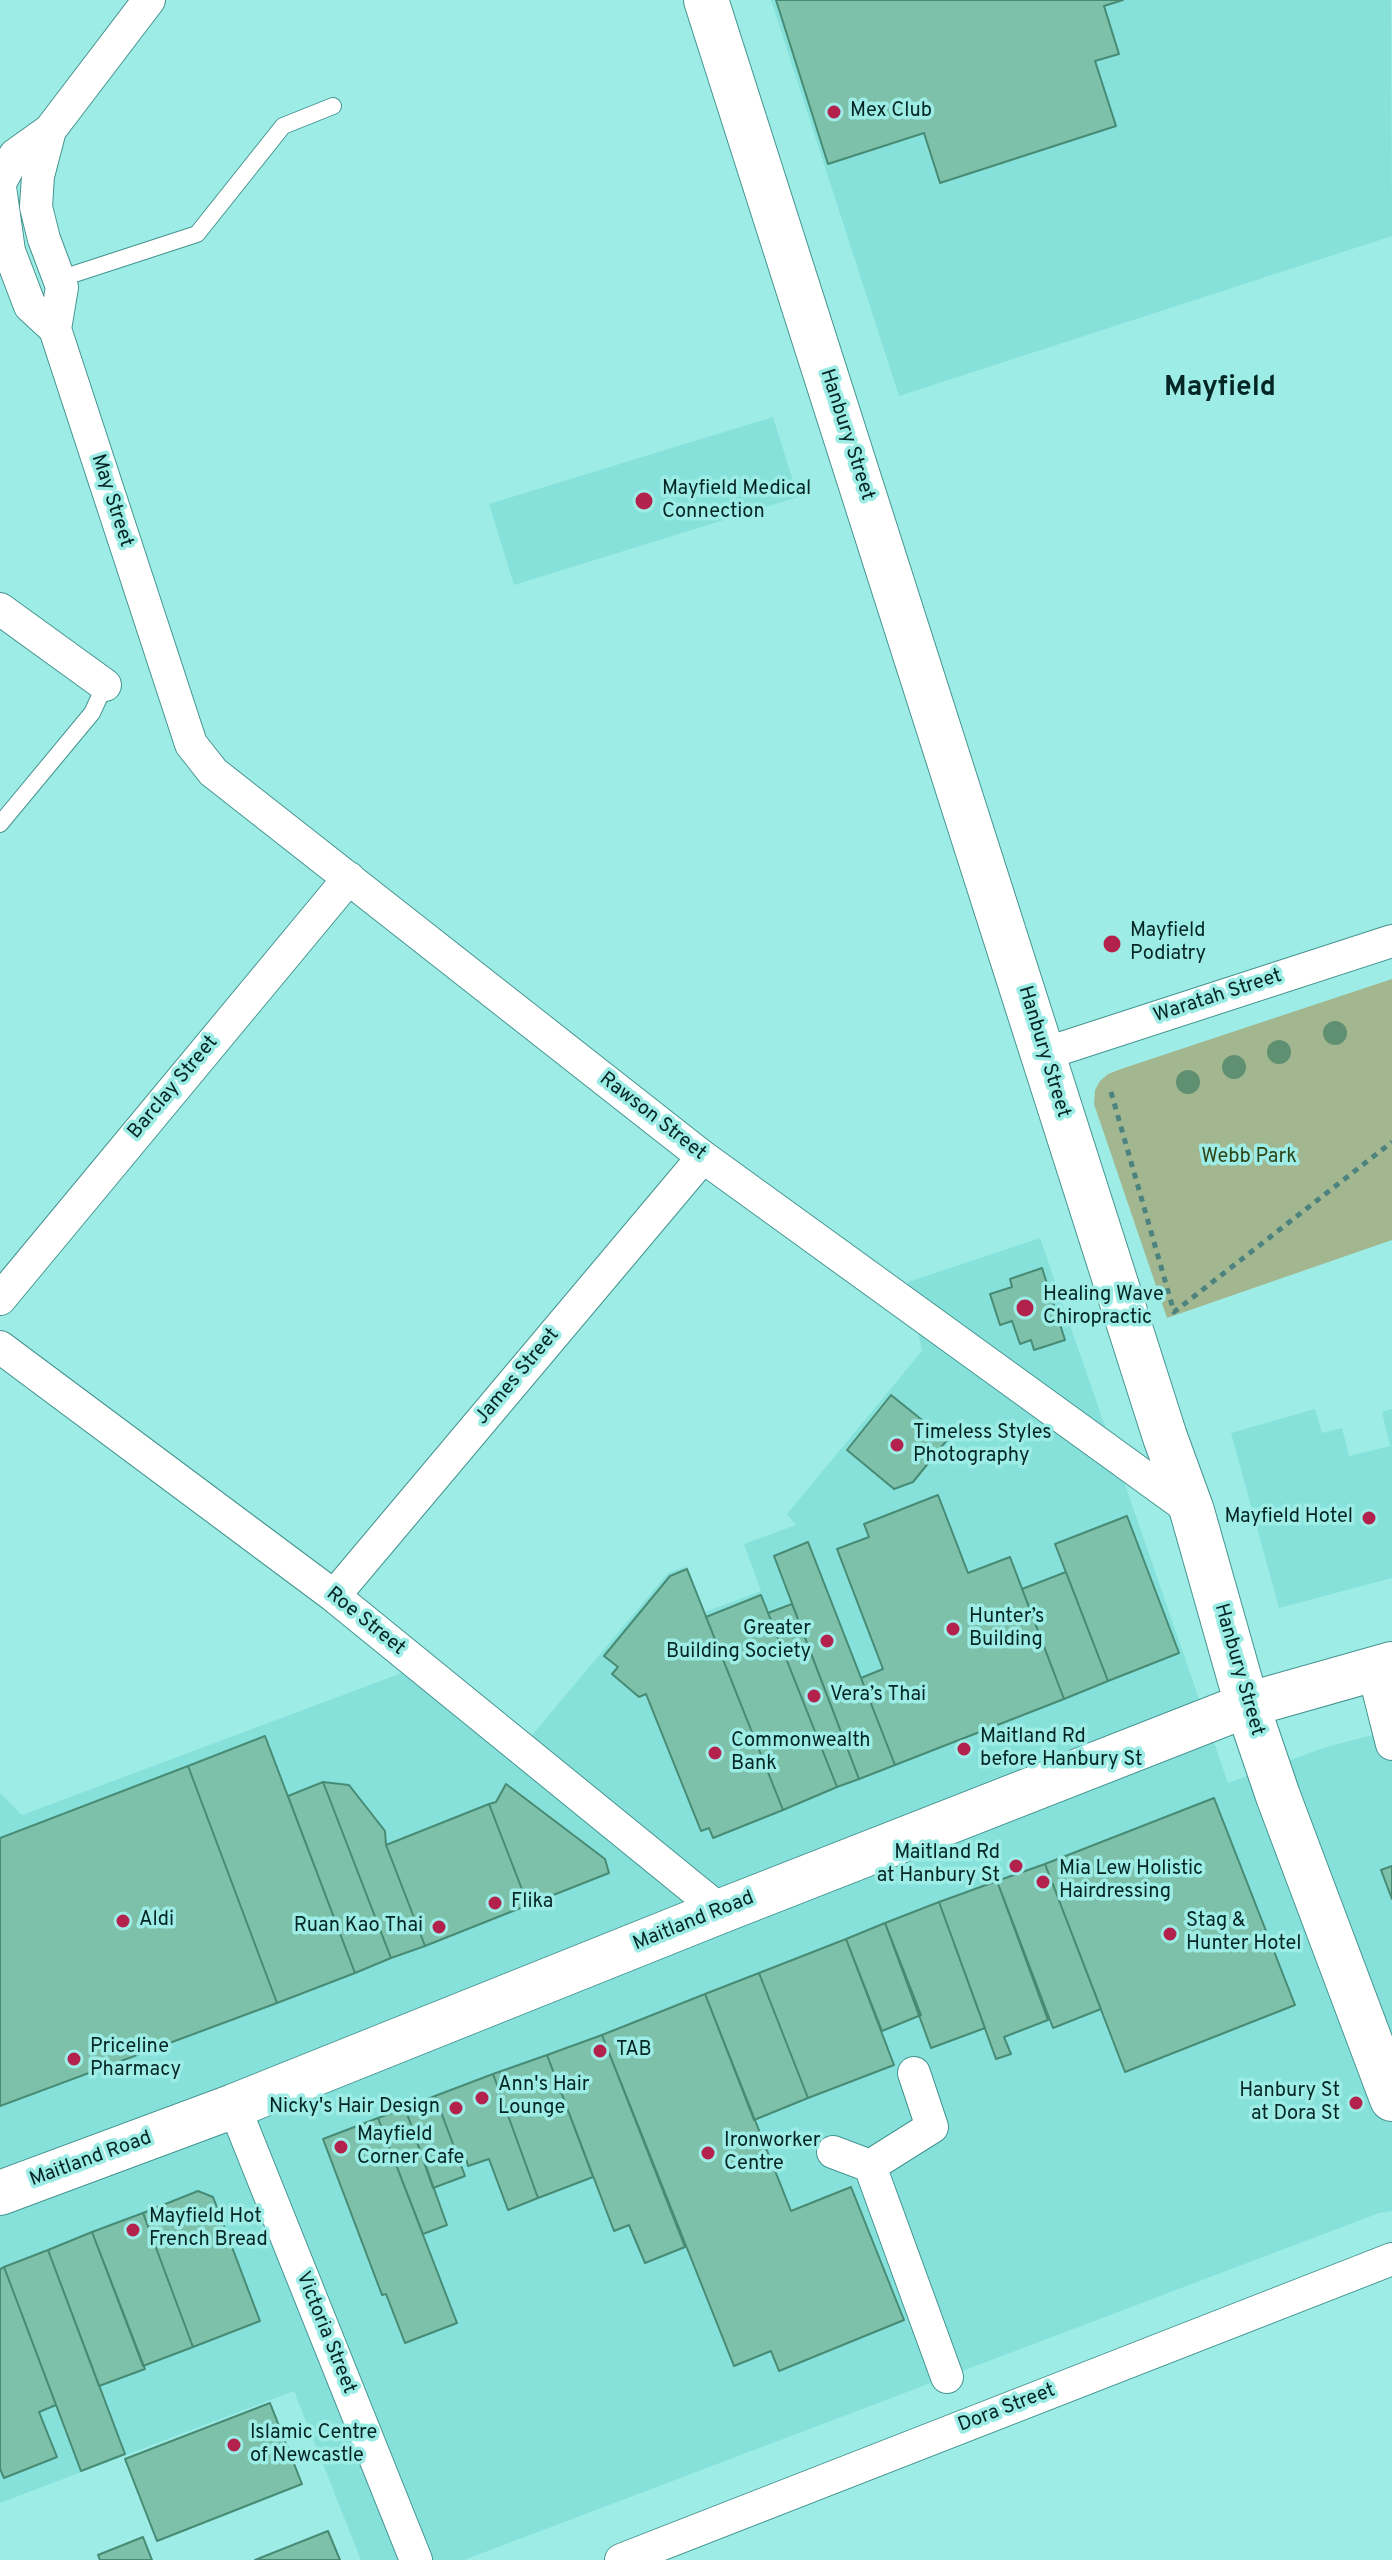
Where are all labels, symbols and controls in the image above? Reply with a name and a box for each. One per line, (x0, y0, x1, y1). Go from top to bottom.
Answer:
place label: Mex Club (850, 100, 932, 124)
marker: Mex Club (825, 103, 843, 121)
street label: Hanbury Street (814, 366, 878, 504)
district label: Mayfield (1164, 372, 1276, 406)
street label: May Street (85, 451, 137, 551)
place label: Mayfield Medical Connection (662, 478, 811, 525)
marker: Mayfield Medical Connection (633, 490, 655, 512)
place label: Mayfield Podiatry (1130, 920, 1206, 967)
marker: Mayfield Podiatry (1101, 933, 1123, 955)
street label: Waratah Street (1151, 965, 1285, 1029)
street label: Hanbury Street (1012, 983, 1074, 1121)
street label: Barclay Street (124, 1031, 224, 1145)
street label: Rawson Street (594, 1068, 710, 1166)
park label: Webb Park (1201, 1146, 1297, 1170)
place label: Healing Wave Chiropractic (1043, 1284, 1164, 1331)
marker: Healing Wave Chiropractic (1014, 1297, 1036, 1319)
street label: James Street (471, 1324, 565, 1430)
place label: Timeless Styles Photography (913, 1422, 1052, 1469)
marker: Timeless Styles Photography (888, 1436, 906, 1454)
place label: Mayfield Hotel (1224, 1506, 1353, 1530)
marker: Mayfield Hotel (1360, 1509, 1378, 1527)
street label: Roe Street (321, 1583, 409, 1661)
street label: Hanbury Street (1208, 1601, 1268, 1739)
place label: Hunter’s Building (969, 1606, 1044, 1653)
place label: Greater Building Society (666, 1618, 811, 1665)
marker: Hunter’s Building (944, 1620, 962, 1638)
marker: Greater Building Society (818, 1632, 836, 1650)
place label: Vera’s Thai (830, 1684, 926, 1708)
marker: Vera’s Thai (805, 1687, 823, 1705)
place label: Maitland Rd before Hanbury St (980, 1726, 1143, 1773)
place label: Commonwealth Bank (731, 1730, 871, 1777)
marker: Maitland Rd before Hanbury St (955, 1740, 973, 1758)
marker: Commonwealth Bank (706, 1744, 724, 1762)
place label: Maitland Rd at Hanbury St (877, 1842, 1000, 1889)
marker: Maitland Rd at Hanbury St (1007, 1857, 1025, 1875)
place label: Mia Lew Holistic Hairdressing (1059, 1858, 1203, 1905)
marker: Mia Lew Holistic Hairdressing (1034, 1873, 1052, 1891)
street label: Maitland Road (630, 1887, 758, 1957)
place label: Flika (511, 1891, 553, 1915)
marker: Flika (486, 1894, 504, 1912)
place label: Aldi (139, 1909, 174, 1933)
place label: Stag & Hunter Hotel (1186, 1910, 1302, 1957)
marker: Aldi (114, 1912, 132, 1930)
place label: Ruan Kao Thai (294, 1915, 423, 1939)
marker: Ruan Kao Thai (430, 1918, 448, 1936)
marker: Stag & Hunter Hotel (1161, 1925, 1179, 1943)
place label: Priceline Pharmacy (90, 2036, 181, 2083)
place label: TAB (616, 2039, 652, 2063)
marker: TAB (591, 2042, 609, 2060)
marker: Priceline Pharmacy (65, 2050, 83, 2068)
place label: Ann's Hair Lounge (498, 2074, 589, 2121)
place label: Hanbury St at Dora St (1239, 2080, 1340, 2127)
marker: Ann's Hair Lounge (473, 2089, 491, 2107)
marker: Hanbury St at Dora St (1347, 2094, 1365, 2112)
place label: Nicky's Hair Design (269, 2096, 440, 2120)
marker: Nicky's Hair Design (447, 2099, 465, 2117)
place label: Mayfield Corner Cafe (357, 2124, 464, 2171)
street label: Maitland Road (27, 2127, 155, 2193)
place label: Ironworker Centre (724, 2130, 821, 2177)
marker: Mayfield Corner Cafe (332, 2138, 350, 2156)
marker: Ironworker Centre (699, 2144, 717, 2162)
place label: Mayfield Hot French Bread (149, 2206, 268, 2253)
marker: Mayfield Hot French Bread (124, 2221, 142, 2239)
street label: Victoria Street (290, 2269, 360, 2397)
street label: Dora Street (955, 2379, 1059, 2439)
place label: Islamic Centre of Newcastle (250, 2422, 377, 2469)
marker: Islamic Centre of Newcastle (225, 2436, 243, 2454)

